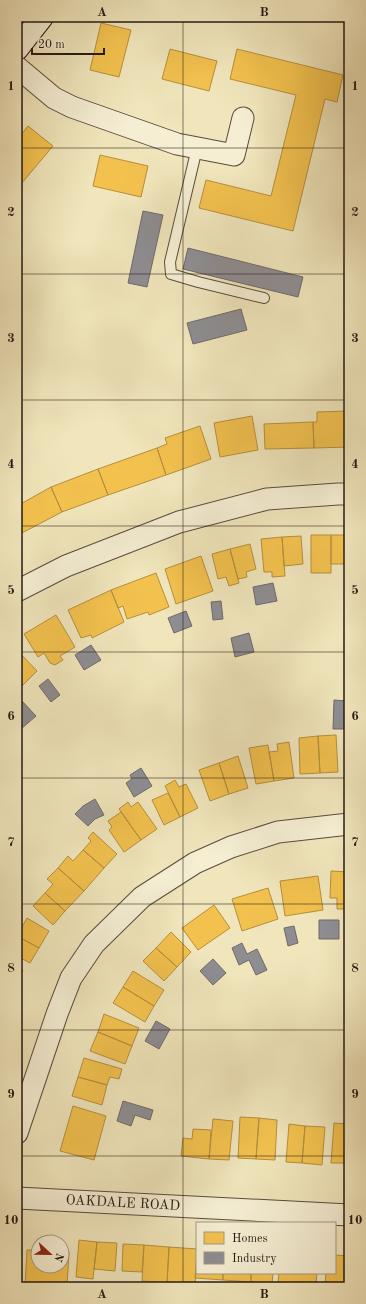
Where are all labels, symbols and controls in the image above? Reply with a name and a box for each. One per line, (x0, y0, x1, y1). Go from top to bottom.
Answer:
text: A (97, 6, 107, 19)
text: B (259, 6, 269, 19)
scale bar (32, 30, 104, 56)
text: 20 m (38, 39, 65, 51)
text: 1 (7, 80, 15, 93)
text: 1 (351, 80, 359, 93)
text: 2 (7, 206, 15, 219)
text: 2 (351, 206, 359, 219)
text: 3 (7, 332, 15, 345)
text: 3 (351, 332, 359, 345)
text: 4 (7, 458, 15, 471)
text: 4 (351, 458, 359, 471)
text: 5 (7, 584, 15, 597)
text: 5 (351, 584, 359, 597)
text: 6 (7, 710, 15, 723)
text: 6 (351, 710, 359, 723)
text: 7 (7, 836, 15, 849)
text: 7 (351, 836, 359, 849)
text: 8 (7, 962, 15, 975)
text: 8 (351, 962, 359, 975)
text: 9 (7, 1088, 15, 1101)
text: 9 (351, 1088, 359, 1101)
street label: OAKDALE ROAD (65, 1193, 181, 1213)
text: 10 (3, 1214, 19, 1227)
text: 10 (347, 1214, 363, 1227)
legend (196, 1222, 336, 1274)
text: Homes (232, 1233, 268, 1245)
north arrow (30, 1234, 70, 1274)
text: N (51, 1251, 65, 1264)
text: Industry (232, 1253, 277, 1265)
text: A (97, 1288, 107, 1301)
text: B (259, 1288, 269, 1301)

